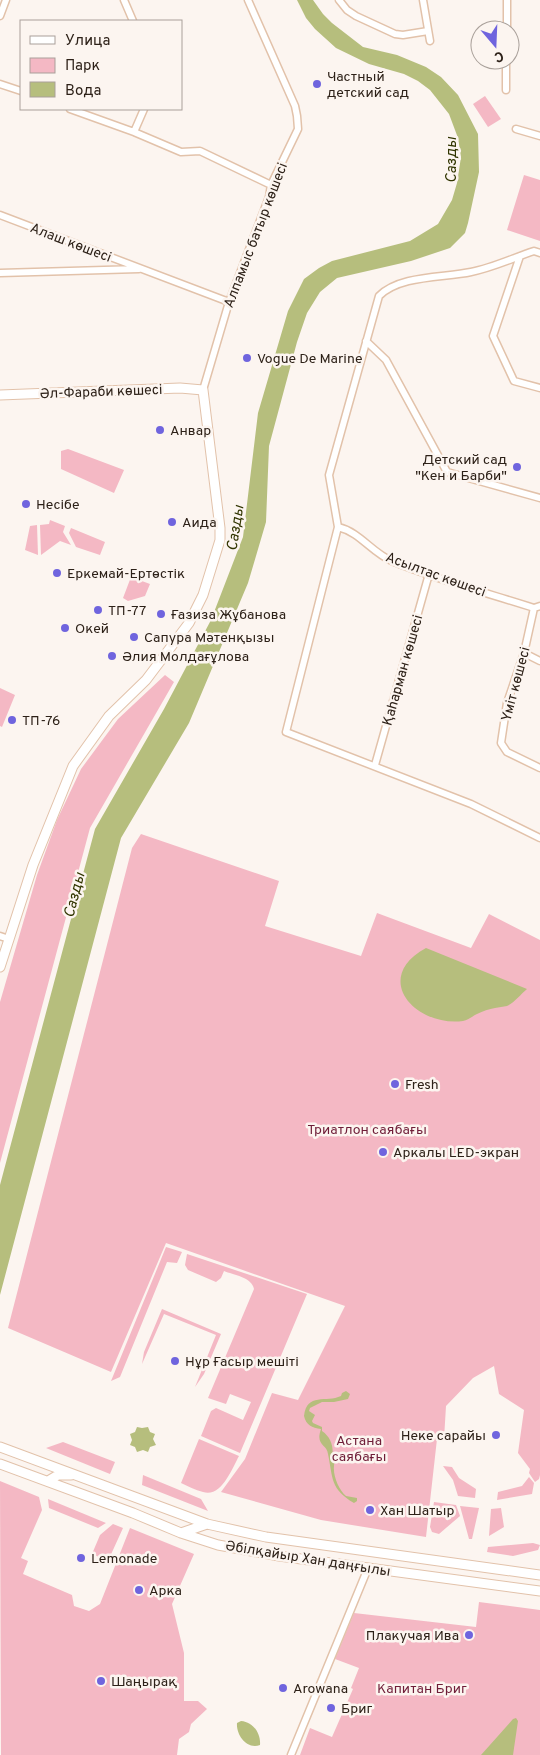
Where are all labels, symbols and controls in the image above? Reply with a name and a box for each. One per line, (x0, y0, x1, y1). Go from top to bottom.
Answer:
legend (20, 20, 182, 110)
north arrow (470, 20, 520, 70)
text: Улица (65, 32, 110, 51)
text: С (492, 46, 506, 65)
text: Парк (65, 57, 100, 76)
place label: Частный детский сад (327, 69, 409, 102)
marker: Частный детский сад (311, 78, 323, 90)
text: Вода (65, 82, 101, 101)
water label: Сазды (443, 136, 462, 183)
street label: Алпамыс батыр көшесі (221, 161, 292, 311)
street label: Алаш көшесі (27, 220, 114, 267)
place label: Vogue De Marine (257, 351, 363, 368)
marker: Vogue De Marine (241, 352, 253, 364)
street label: Әл-Фараби көшесі (39, 382, 163, 403)
place label: Анвар (170, 423, 211, 440)
marker: Анвар (154, 424, 166, 436)
place label: Детский сад "Кен и Барби" (415, 452, 507, 485)
marker: Детский сад "Кен и Барби" (511, 461, 523, 473)
place label: Несібе (36, 497, 80, 514)
marker: Несібе (20, 498, 32, 510)
water label: Сазды (224, 503, 250, 552)
place label: Аида (182, 515, 217, 532)
marker: Аида (166, 516, 178, 528)
street label: Асылтас көшесі (383, 549, 488, 601)
place label: Еркемай-Ертөстік (67, 566, 185, 583)
marker: Еркемай-Ертөстік (51, 567, 63, 579)
place label: ТП-77 (108, 603, 146, 620)
marker: ТП-77 (92, 604, 104, 616)
place label: Ғазиза Жұбанова (171, 607, 286, 624)
marker: Ғазиза Жұбанова (155, 608, 167, 620)
street label: Қаһарман көшесі (379, 613, 427, 728)
place label: Окей (75, 621, 109, 638)
marker: Окей (59, 622, 71, 634)
place label: Сапура Мәтенқызы (144, 630, 274, 647)
marker: Сапура Мәтенқызы (128, 631, 140, 643)
street label: Үміт көшесі (498, 645, 535, 724)
place label: Әлия Молдағұлова (122, 649, 249, 666)
marker: Әлия Молдағұлова (106, 650, 118, 662)
place label: ТП-76 (22, 713, 60, 730)
marker: ТП-76 (6, 714, 18, 726)
water label: Сазды (60, 870, 91, 920)
place label: Fresh (405, 1077, 439, 1094)
marker: Fresh (389, 1078, 401, 1090)
park label: Триатлон саябағы (307, 1122, 427, 1139)
place label: Аркалы LED-экран (393, 1145, 519, 1162)
marker: Аркалы LED-экран (377, 1146, 389, 1158)
place label: Нұр Ғасыр мешіті (185, 1354, 299, 1371)
marker: Нұр Ғасыр мешіті (169, 1355, 181, 1367)
place label: Неке сарайы (401, 1428, 486, 1445)
marker: Неке сарайы (490, 1429, 502, 1441)
park label: Астана саябағы (332, 1433, 386, 1466)
place label: Хан Шатыр (380, 1503, 455, 1520)
marker: Хан Шатыр (364, 1504, 376, 1516)
street label: Әбілқайыр Хан даңғылы (224, 1538, 392, 1581)
place label: Lemonade (91, 1551, 157, 1568)
marker: Lemonade (75, 1552, 87, 1564)
place label: Арка (149, 1583, 182, 1600)
marker: Арка (133, 1584, 145, 1596)
place label: Плакучая Ива (366, 1628, 459, 1645)
marker: Плакучая Ива (463, 1629, 475, 1641)
place label: Шаңырақ (111, 1674, 177, 1691)
marker: Шаңырақ (95, 1675, 107, 1687)
place label: Arowana (293, 1681, 348, 1698)
park label: Капитан Бриг (377, 1681, 467, 1698)
marker: Arowana (277, 1682, 289, 1694)
place label: Бриг (341, 1701, 372, 1718)
marker: Бриг (325, 1702, 337, 1714)

